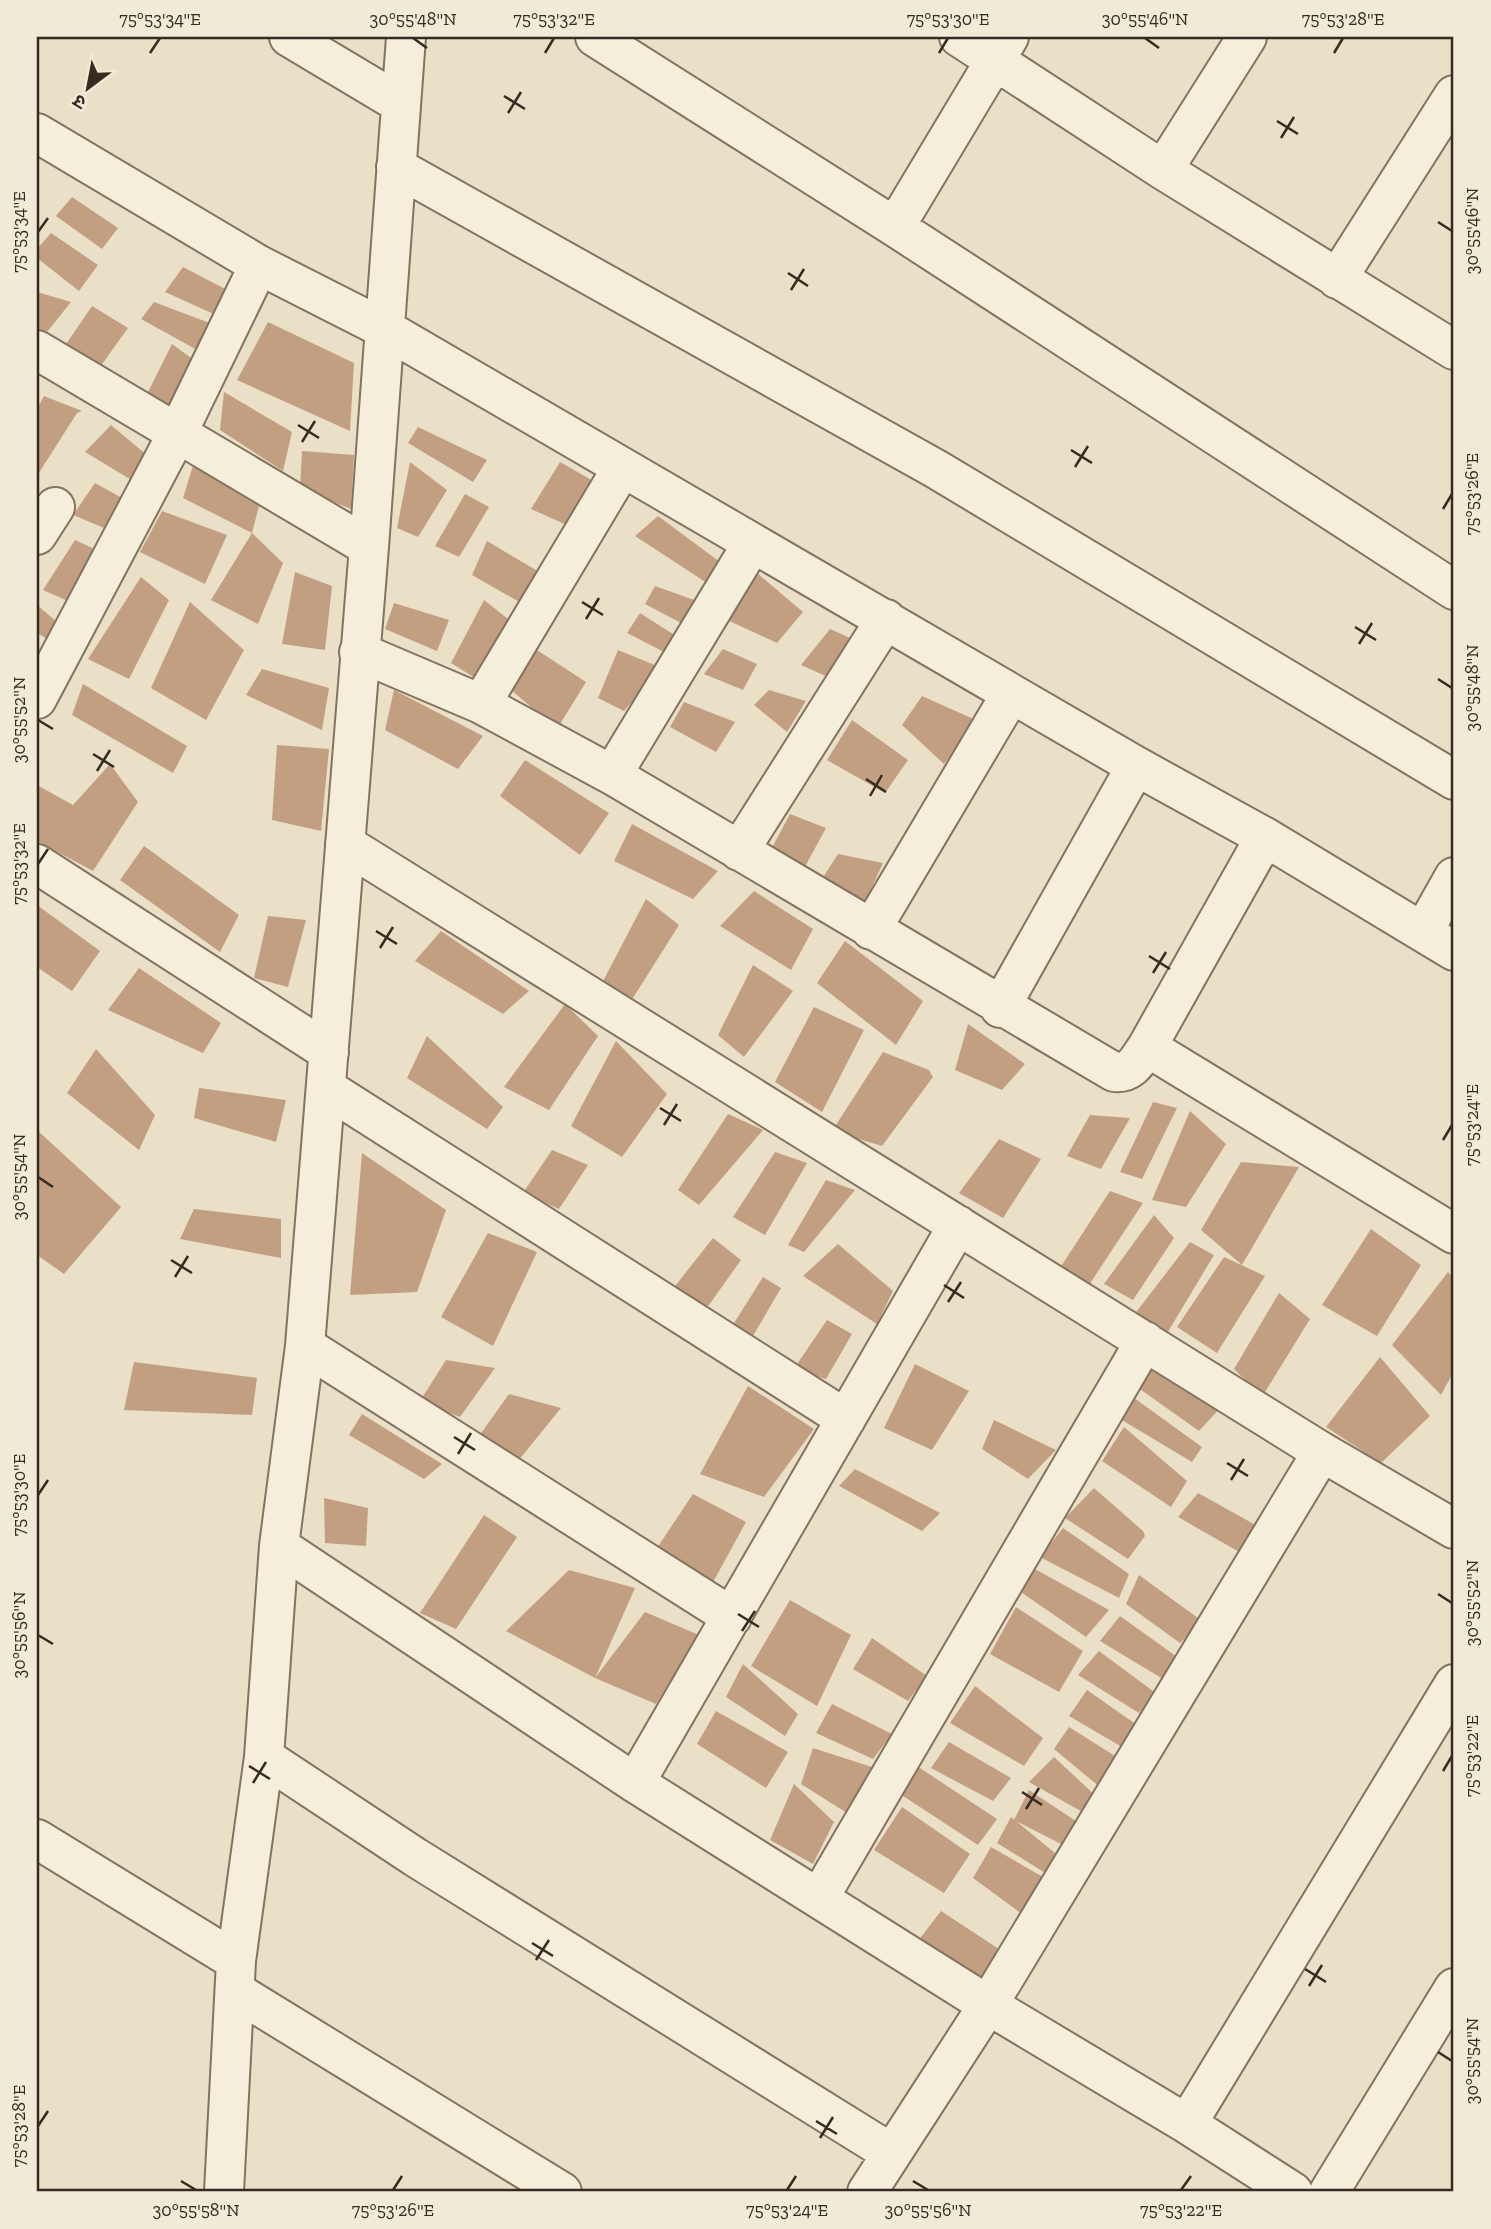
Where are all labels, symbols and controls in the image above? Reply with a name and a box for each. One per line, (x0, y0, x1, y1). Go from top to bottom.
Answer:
text: 75°53'34"E (119, 8, 201, 30)
text: 30°55'48"N (370, 8, 456, 30)
text: 75°53'32"E (513, 8, 595, 30)
text: 75°53'30"E (907, 8, 989, 30)
text: 30°55'46"N (1102, 8, 1188, 30)
text: 75°53'28"E (1302, 8, 1384, 30)
north arrow (52, 52, 122, 122)
text: उ (68, 89, 90, 115)
text: 30°55'46"N (1461, 188, 1483, 274)
text: 75°53'34"E (8, 191, 30, 273)
text: 75°53'26"E (1461, 453, 1483, 535)
text: 30°55'48"N (1461, 645, 1483, 731)
text: 30°55'52"N (8, 677, 30, 763)
text: 75°53'32"E (8, 823, 30, 905)
text: 75°53'24"E (1461, 1084, 1483, 1166)
text: 30°55'54"N (8, 1134, 30, 1220)
text: 75°53'30"E (8, 1454, 30, 1536)
text: 30°55'52"N (1461, 1560, 1483, 1646)
text: 30°55'56"N (8, 1592, 30, 1678)
text: 75°53'22"E (1461, 1715, 1483, 1797)
text: 30°55'54"N (1461, 2018, 1483, 2104)
text: 75°53'28"E (8, 2085, 30, 2167)
text: 30°55'58"N (152, 2199, 240, 2221)
text: 75°53'26"E (352, 2199, 434, 2221)
text: 75°53'24"E (746, 2199, 828, 2221)
text: 30°55'56"N (885, 2199, 971, 2221)
text: 75°53'22"E (1140, 2199, 1222, 2221)

